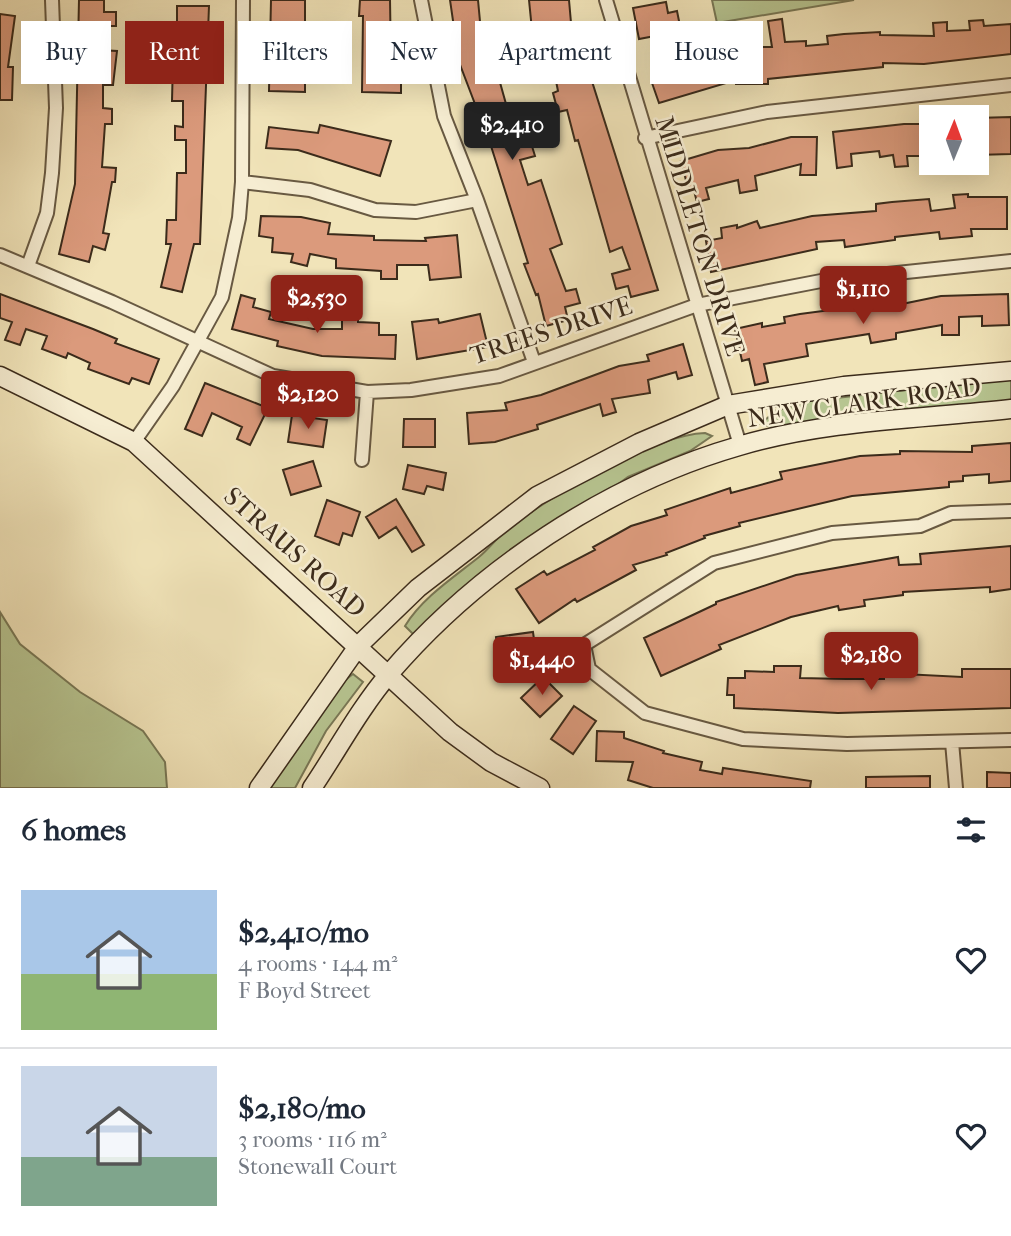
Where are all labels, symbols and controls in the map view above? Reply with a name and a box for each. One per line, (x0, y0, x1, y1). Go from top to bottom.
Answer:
chip: Buy (21, 21, 111, 84)
chip: Rent (125, 21, 224, 84)
chip: Filters (238, 21, 352, 84)
chip: New (366, 21, 461, 84)
chip: Apartment (475, 21, 636, 84)
chip: House (650, 21, 763, 84)
pin: $2,410 (455, 102, 569, 162)
north arrow (919, 105, 989, 175)
map controls (919, 105, 989, 175)
text: $2,410 (480, 111, 544, 138)
street label: MIDDLETON DRIVE (648, 113, 751, 360)
pin: $1,110 (806, 266, 920, 326)
text: $1,110 (836, 275, 890, 302)
pin: $2,530 (260, 276, 374, 335)
text: $2,530 (287, 284, 347, 311)
street label: TREES DRIVE (466, 290, 636, 371)
street label: NEW CLARK ROAD (745, 371, 983, 434)
pin: $2,120 (251, 372, 365, 431)
text: $2,120 (277, 380, 339, 407)
street label: STRAUS ROAD (217, 481, 372, 624)
pin: $2,180 (814, 632, 928, 692)
pin: $1,440 (485, 638, 599, 697)
text: $2,180 (840, 641, 902, 668)
text: $1,440 (509, 646, 575, 673)
icon: filters (952, 811, 990, 849)
text: 6 homes (21, 813, 126, 848)
text: $2,410/mo (238, 915, 369, 950)
icon: home (77, 918, 161, 1002)
icon: heart (952, 941, 990, 979)
text: 4 rooms · 144 m² (238, 950, 398, 977)
text: F Boyd Street (238, 977, 371, 1004)
text: $2,180/mo (238, 1091, 366, 1126)
icon: home (77, 1094, 161, 1178)
icon: heart (952, 1117, 990, 1155)
text: 3 rooms · 116 m² (238, 1126, 387, 1153)
text: Stonewall Court (238, 1153, 397, 1180)

